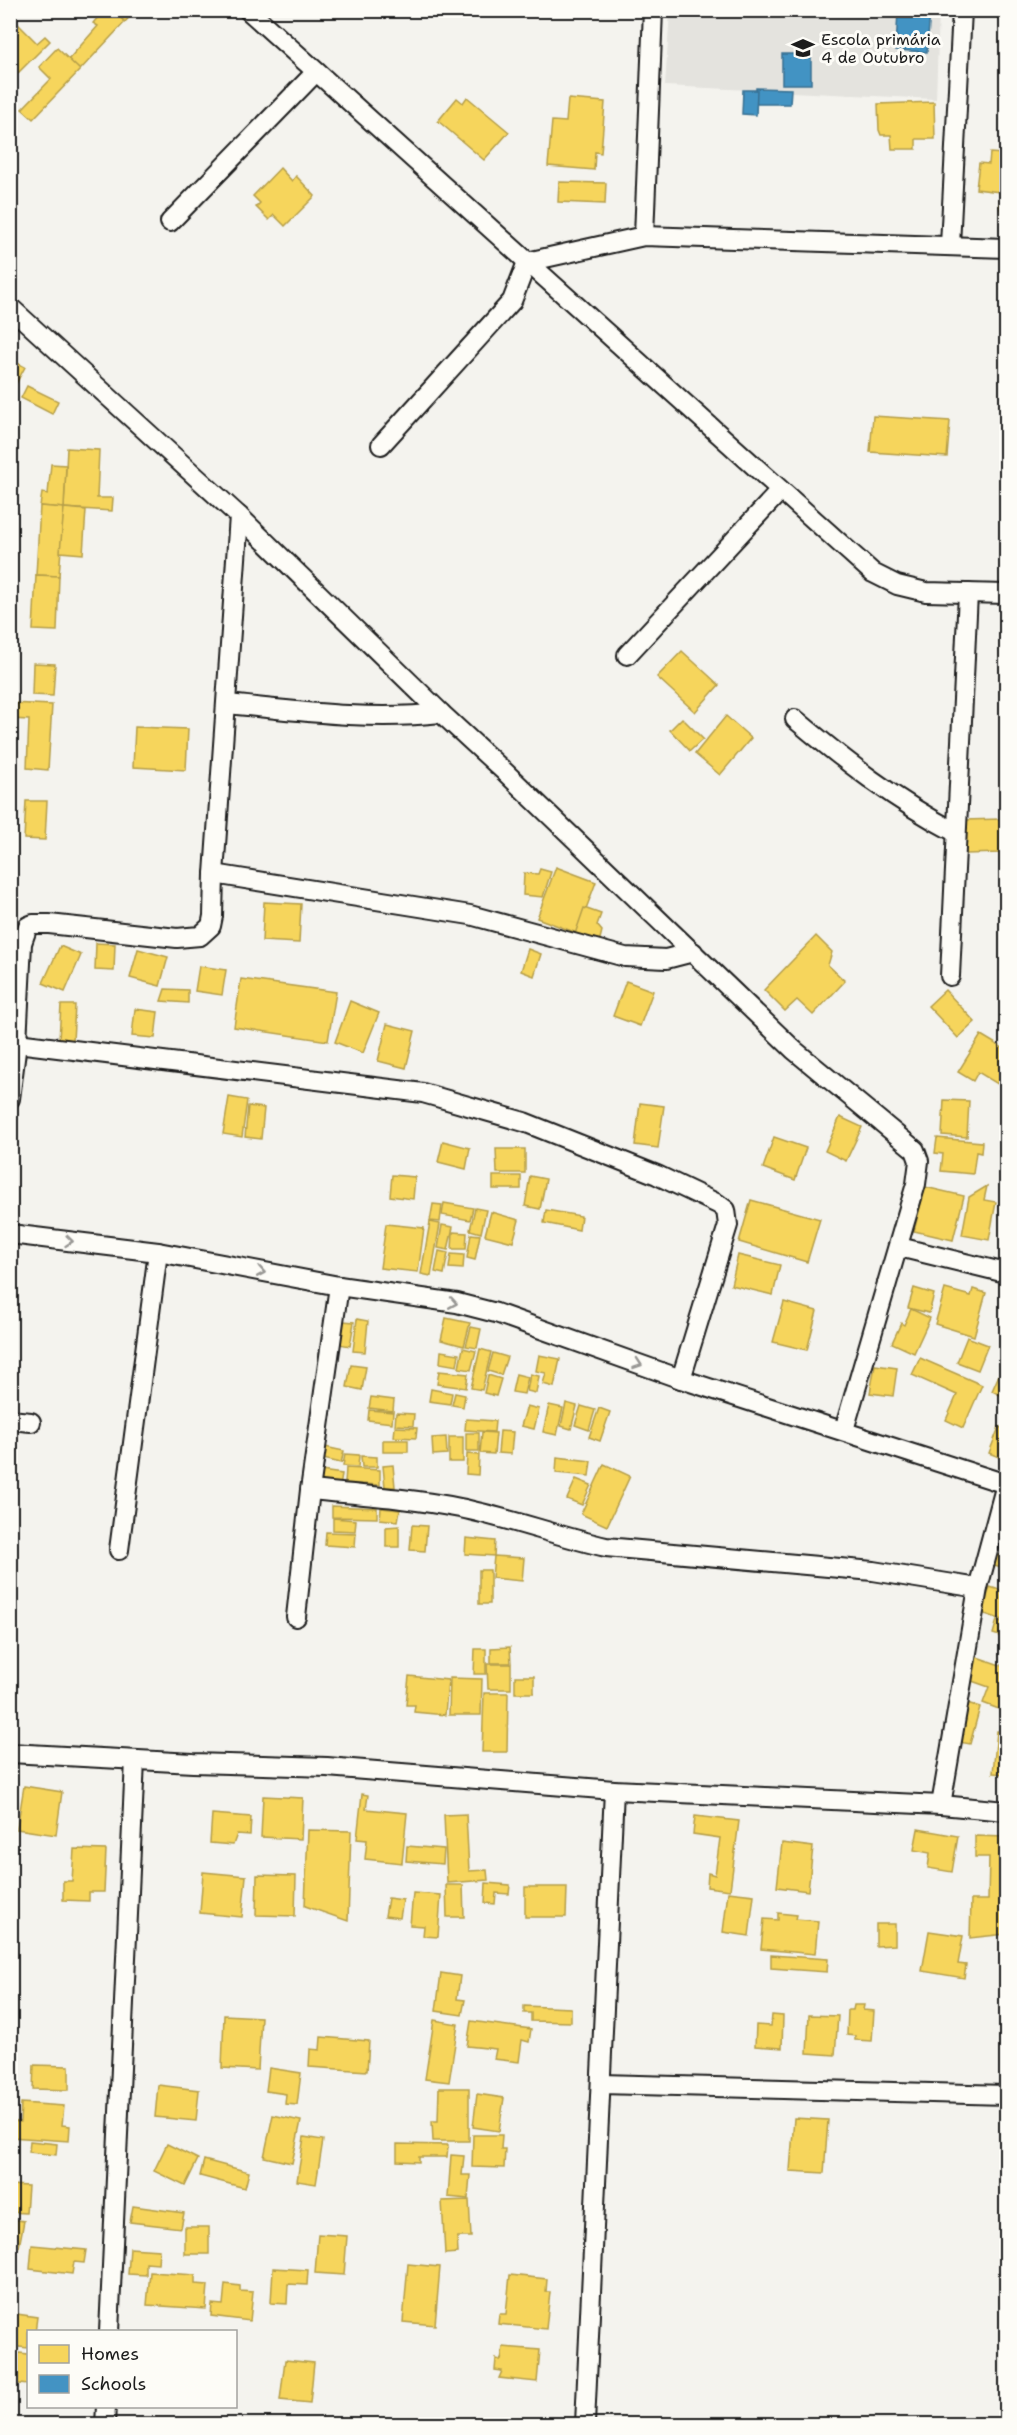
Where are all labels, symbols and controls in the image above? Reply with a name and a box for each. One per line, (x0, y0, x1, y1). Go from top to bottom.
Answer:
place label: Escola primária 4 de Outubro (821, 29, 941, 68)
school or university icon: Escola primária 4 de Outubro (790, 35, 816, 61)
one-way arrow (64, 1234, 73, 1247)
one-way arrow (256, 1265, 266, 1278)
one-way arrow (448, 1296, 458, 1309)
one-way arrow (632, 1357, 643, 1370)
legend (27, 2330, 237, 2408)
text: Homes (81, 2342, 139, 2366)
text: Schools (81, 2372, 147, 2396)

